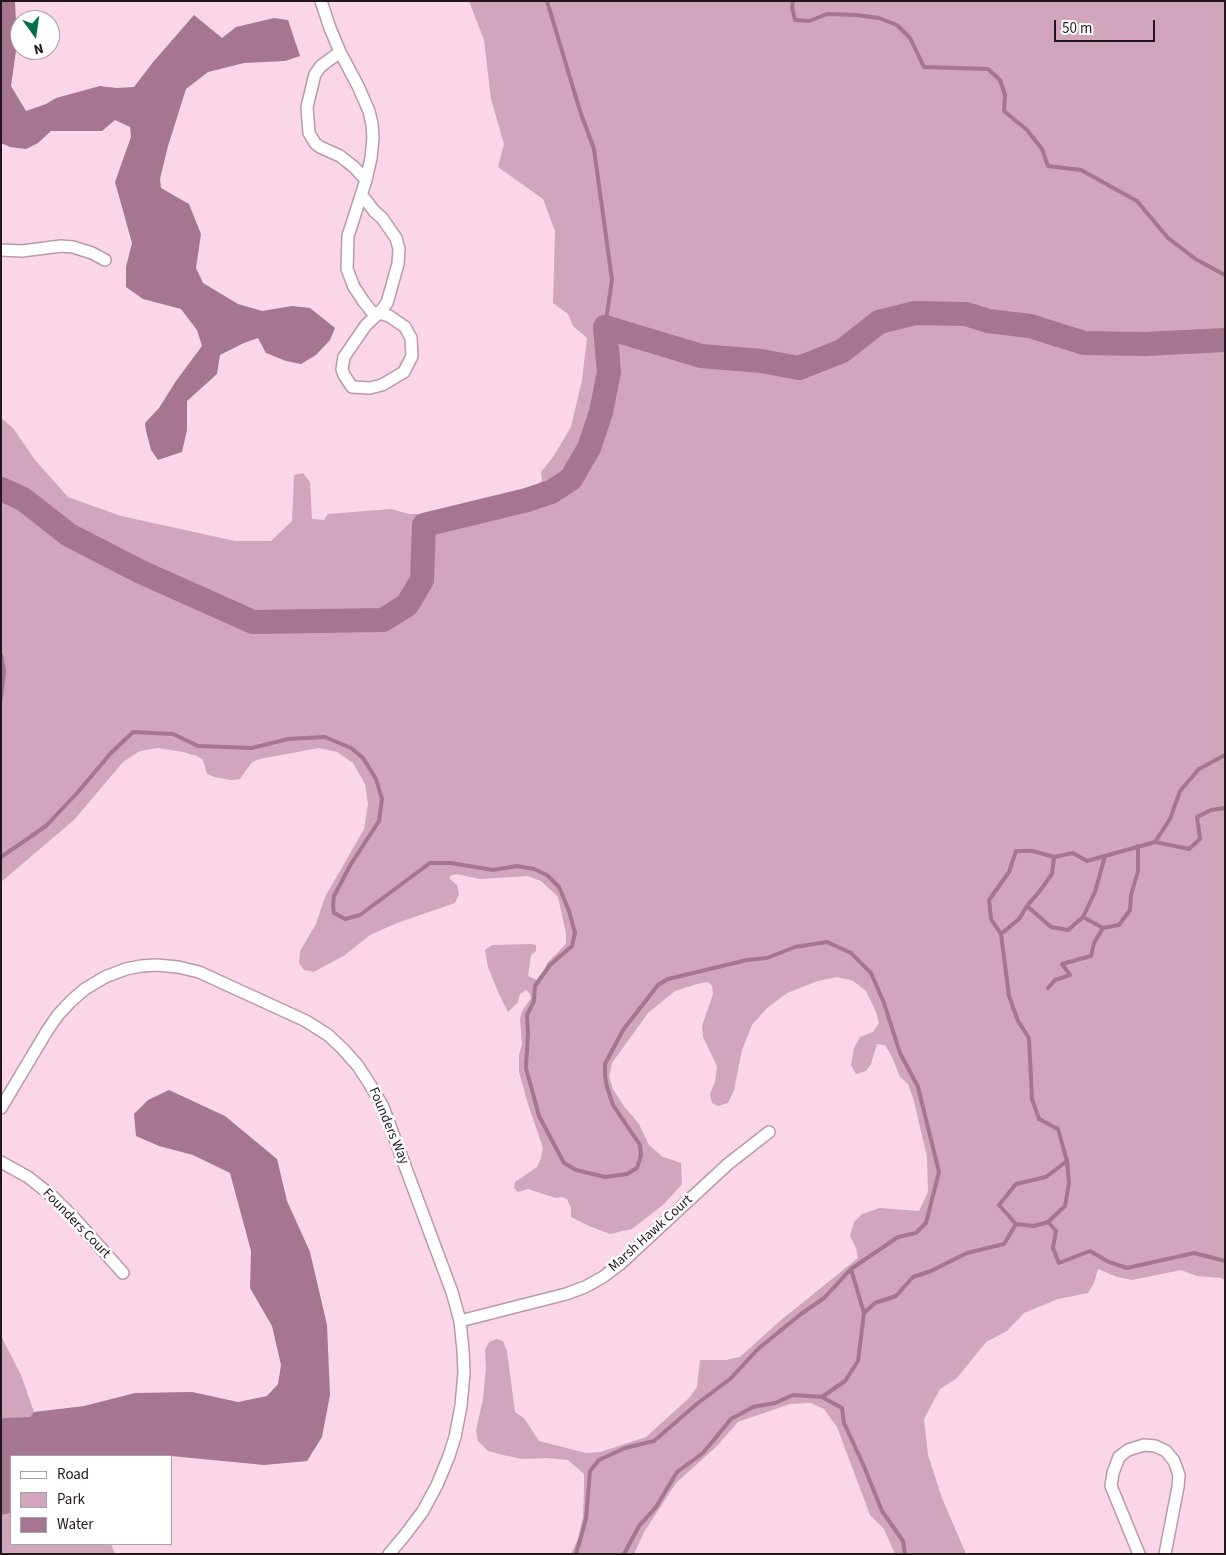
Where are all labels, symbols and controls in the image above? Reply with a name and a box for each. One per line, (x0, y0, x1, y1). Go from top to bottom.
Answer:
north arrow (10, 10, 60, 60)
scale bar (1056, 10, 1157, 42)
text: 50 m (1062, 18, 1092, 39)
text: N (31, 38, 45, 59)
street label: Founders Way (364, 1085, 412, 1167)
street label: Founders Court (39, 1186, 113, 1262)
street label: Marsh Hawk Court (606, 1192, 696, 1276)
legend (10, 1455, 172, 1545)
text: Road (57, 1464, 89, 1485)
text: Park (57, 1489, 85, 1510)
text: Water (57, 1514, 93, 1535)

